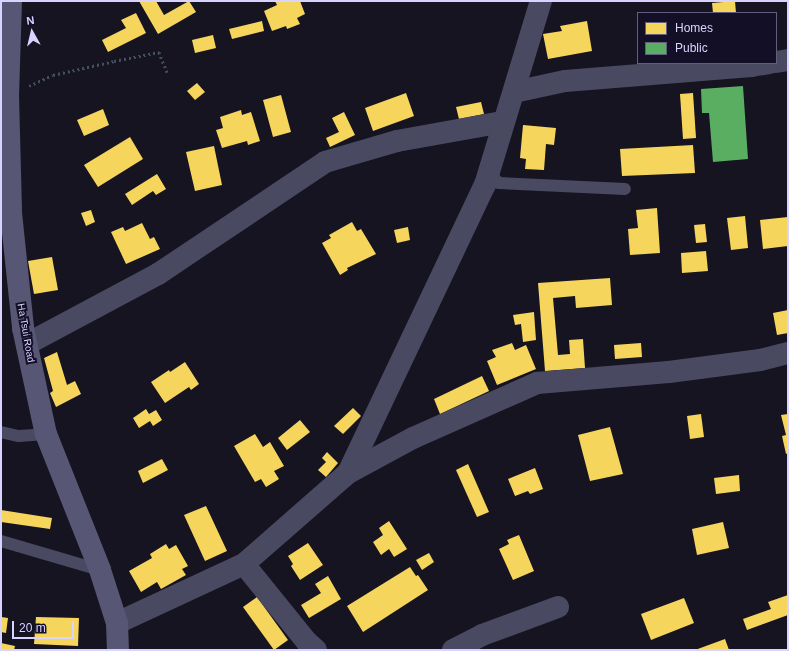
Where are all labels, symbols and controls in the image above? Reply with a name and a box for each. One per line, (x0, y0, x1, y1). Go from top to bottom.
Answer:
north arrow (12, 12, 52, 52)
legend (637, 12, 777, 64)
text: N (26, 14, 35, 27)
text: Homes (675, 21, 713, 35)
text: Public (675, 41, 708, 55)
street label: Ha Tsui Road (15, 302, 37, 364)
scale bar (14, 613, 76, 639)
text: 20 m (19, 621, 46, 635)

